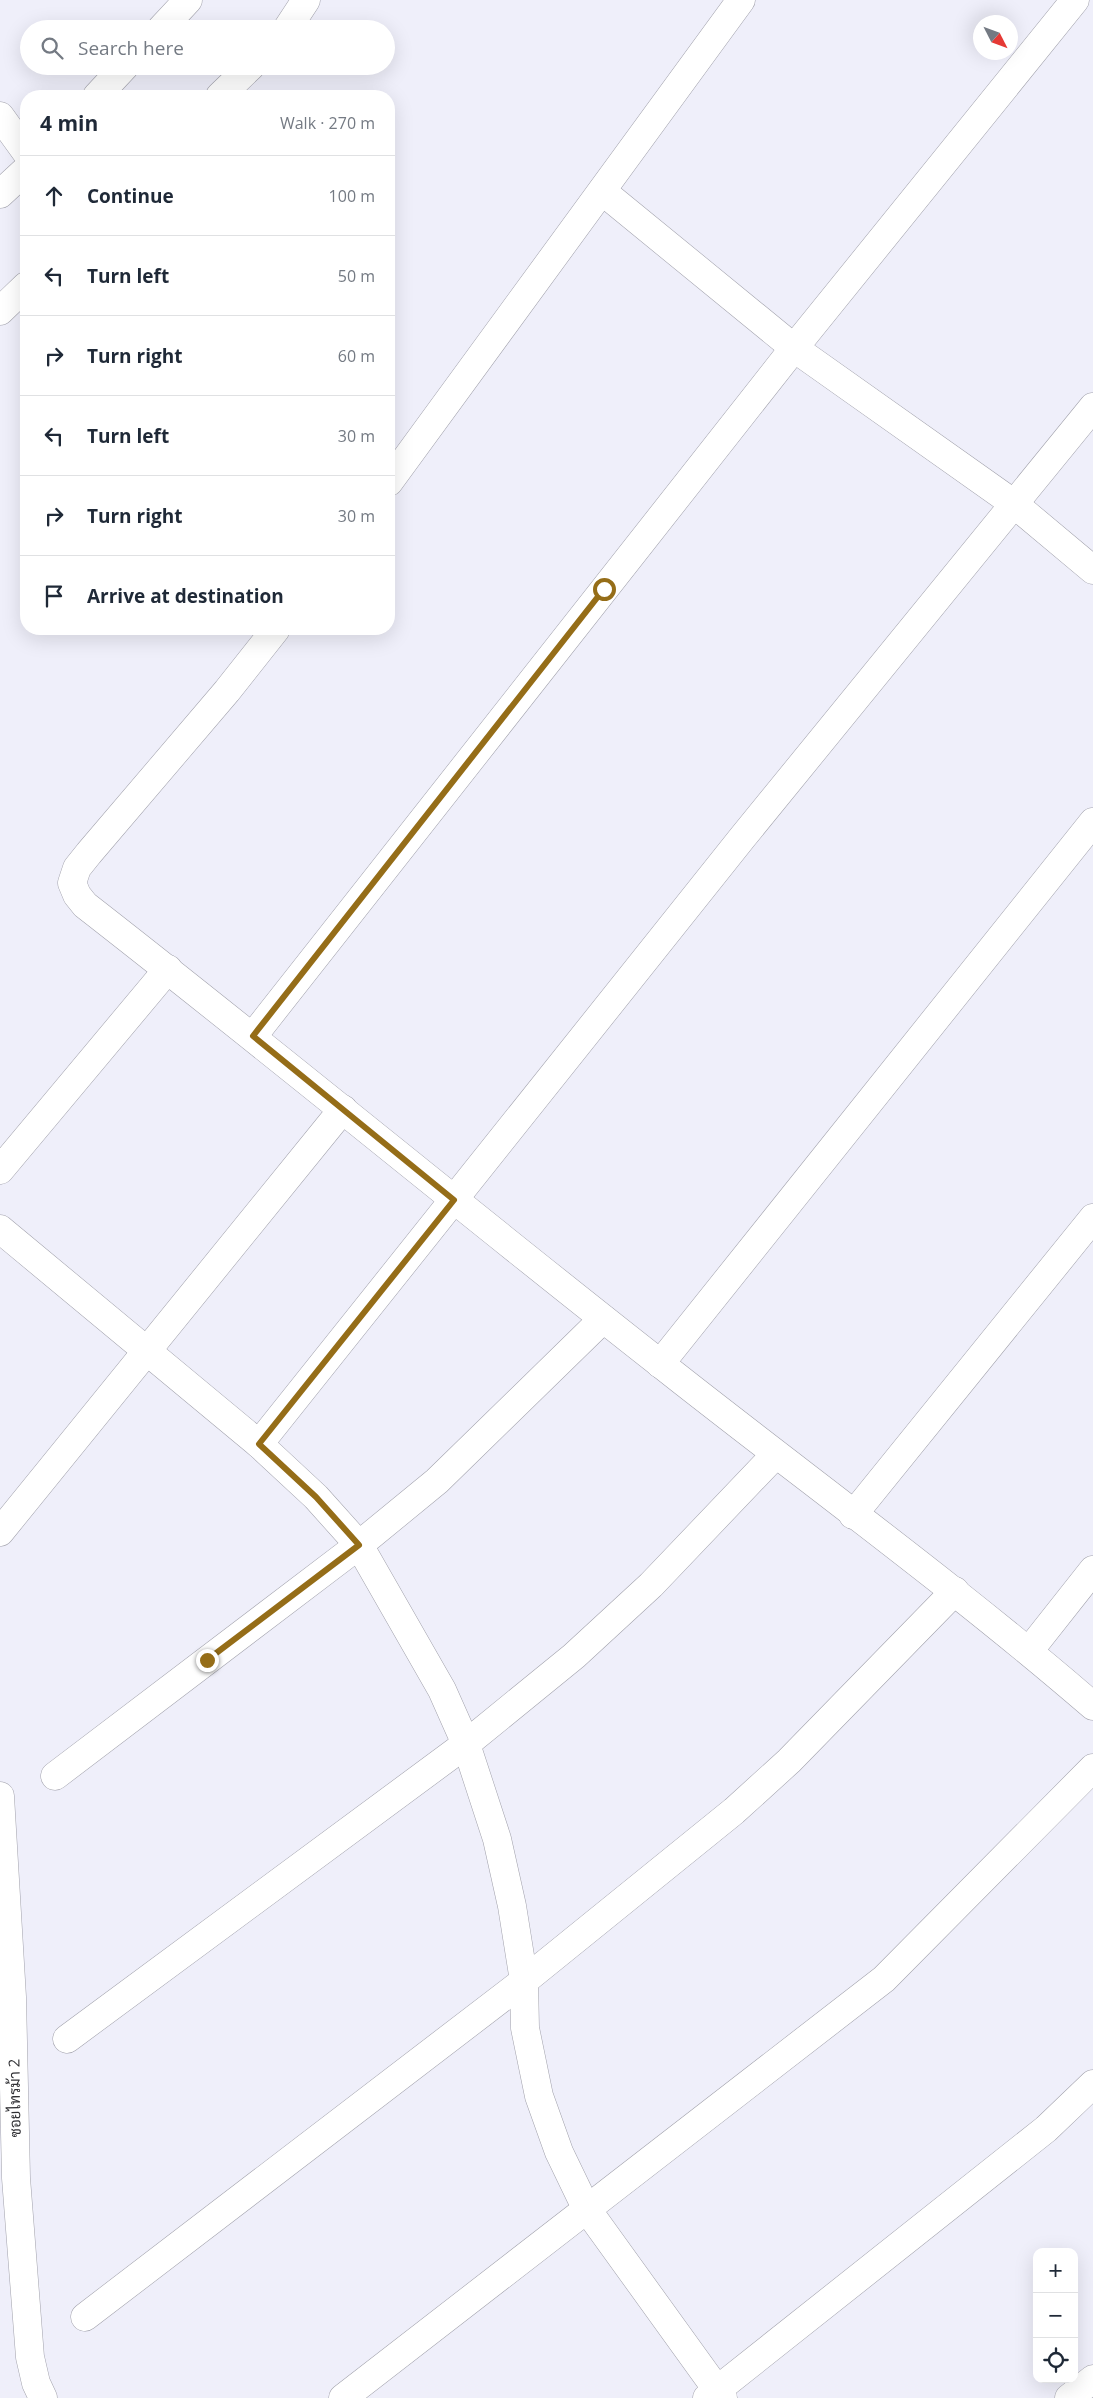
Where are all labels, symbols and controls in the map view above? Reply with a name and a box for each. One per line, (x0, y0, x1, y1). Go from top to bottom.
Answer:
north arrow (973, 15, 1018, 60)
search box (20, 20, 395, 75)
icon: search (38, 34, 66, 62)
text: Search here (78, 35, 184, 61)
text: 4 min (40, 109, 98, 137)
text: Walk · 270 m (280, 112, 375, 134)
icon: ahead (40, 182, 68, 210)
text: Continue (87, 183, 174, 209)
text: 100 m (329, 185, 375, 207)
icon: left (40, 262, 68, 290)
text: Turn left (87, 263, 169, 289)
text: 50 m (338, 265, 375, 287)
icon: right (40, 342, 68, 370)
text: Turn right (87, 343, 182, 369)
text: 60 m (338, 345, 375, 367)
icon: left (40, 422, 68, 450)
text: Turn left (87, 423, 169, 449)
text: 30 m (338, 425, 375, 447)
icon: right (40, 502, 68, 530)
text: Turn right (87, 503, 182, 529)
text: 30 m (338, 505, 375, 527)
route start (593, 578, 616, 601)
icon: arrive (40, 582, 68, 610)
text: Arrive at destination (87, 583, 284, 609)
route end (196, 1649, 219, 1672)
street label: ซอยไทรม้า 2 (3, 2059, 25, 2137)
map controls (1033, 2248, 1078, 2383)
button: + (1033, 2248, 1078, 2293)
button: − (1033, 2293, 1078, 2338)
button: locate (1033, 2338, 1078, 2383)

